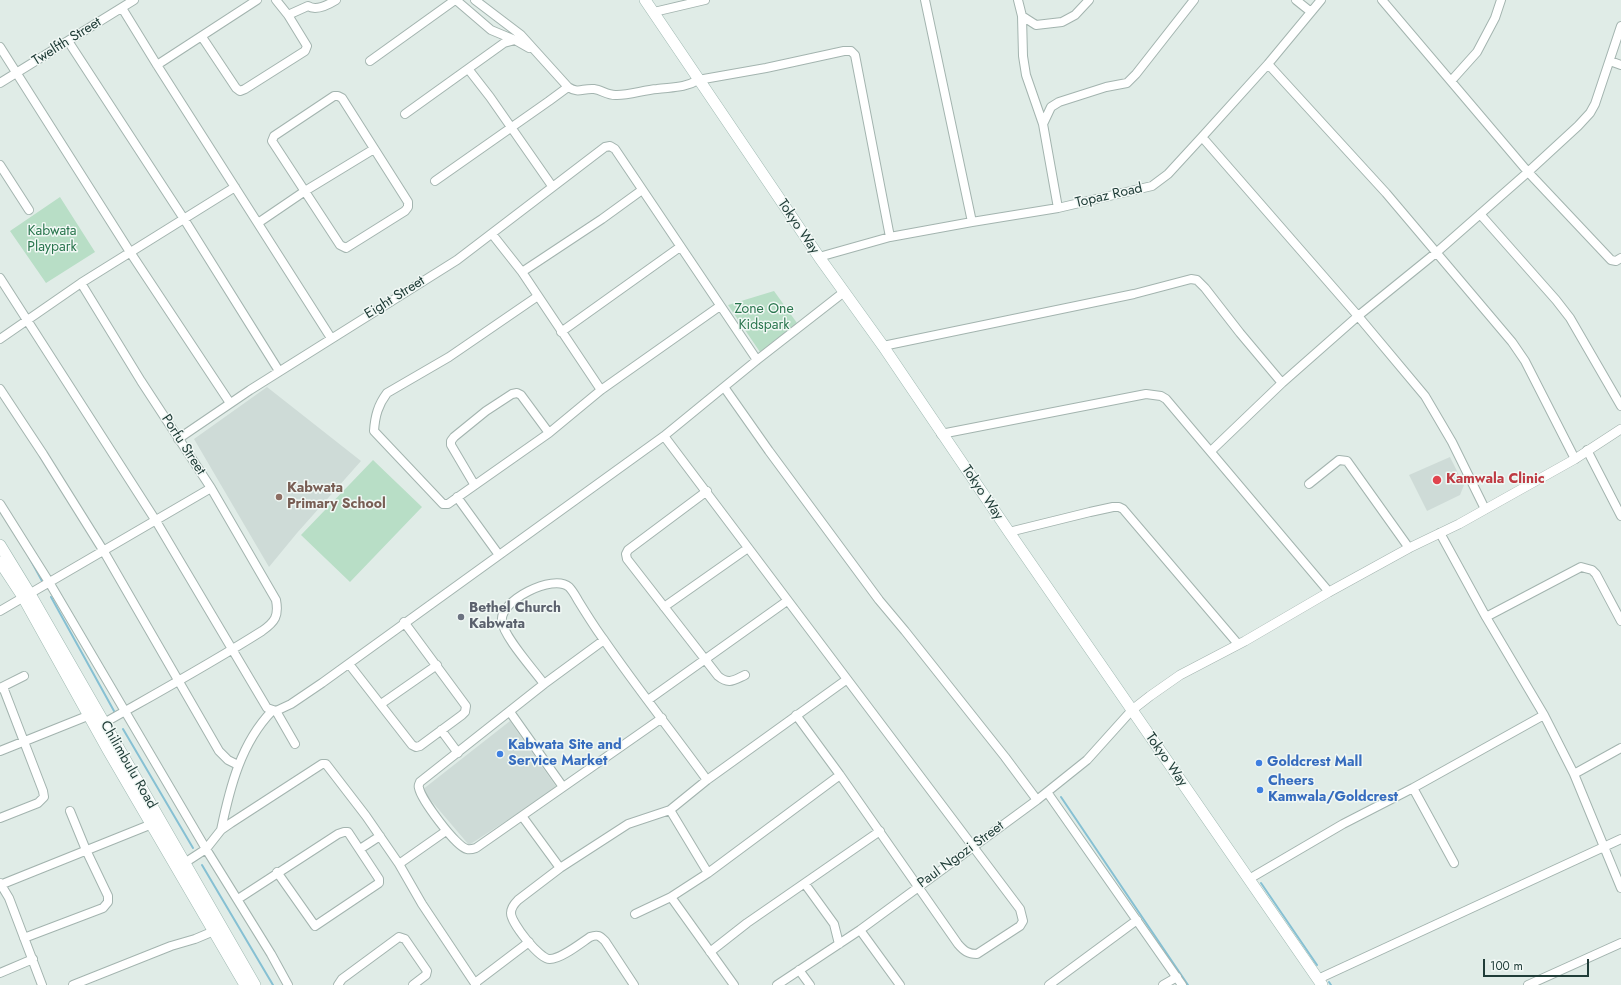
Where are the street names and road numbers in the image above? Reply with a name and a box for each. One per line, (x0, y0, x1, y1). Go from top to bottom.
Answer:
street label: Twelfth Street (29, 14, 105, 70)
street label: Topaz Road (1074, 180, 1144, 212)
street label: Tokyo Way (774, 197, 822, 257)
street label: Eight Street (362, 273, 428, 323)
street label: Porfu Street (157, 412, 209, 478)
street label: Tokyo Way (958, 463, 1006, 523)
street label: Chilimbulu Road (96, 718, 160, 812)
street label: Tokyo Way (1141, 730, 1191, 790)
street label: Paul Ngozi Street (915, 818, 1007, 892)

